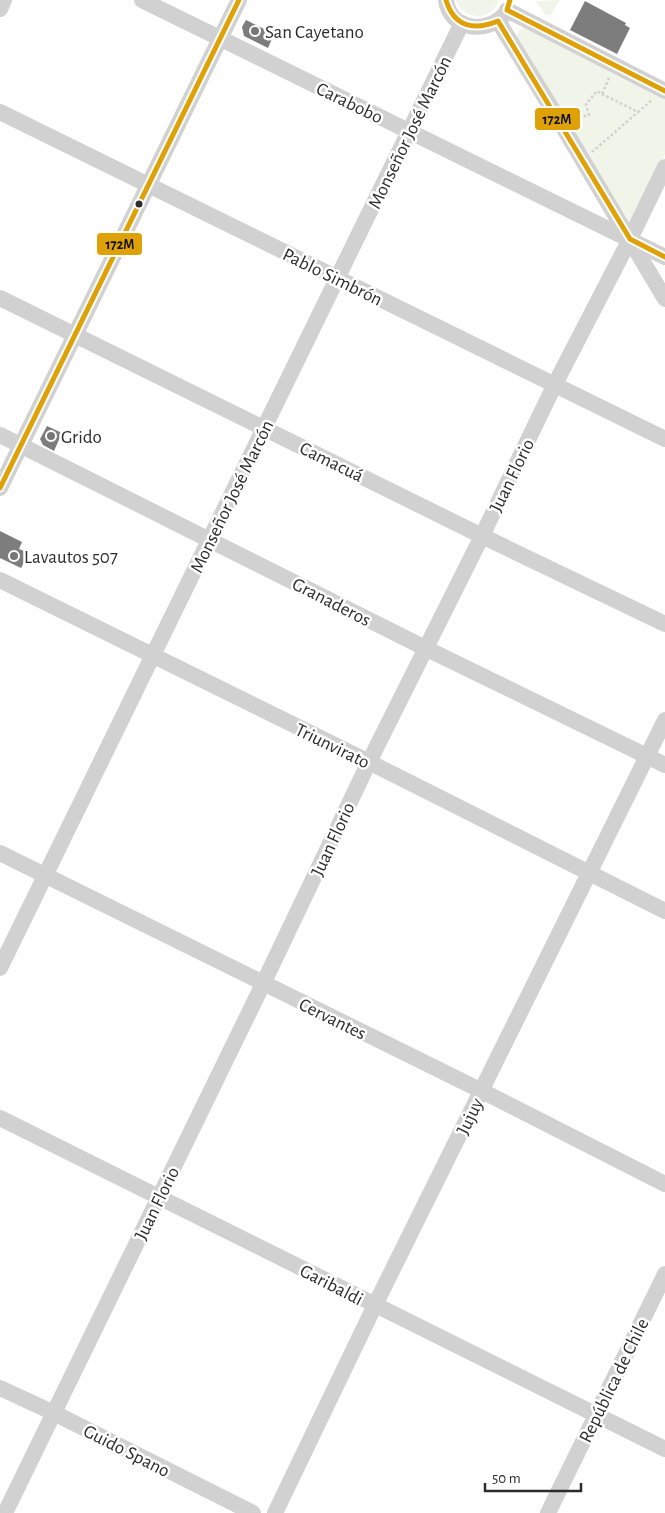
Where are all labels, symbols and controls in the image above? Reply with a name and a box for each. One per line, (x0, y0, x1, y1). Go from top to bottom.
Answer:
place label: San Cayetano (265, 23, 364, 42)
marker: San Cayetano (249, 25, 261, 37)
street label: Monseñor José Marcón (365, 53, 456, 212)
street label: Carabobo (313, 79, 386, 128)
line badge: 172M (534, 107, 581, 131)
text: 172M (543, 113, 571, 127)
unlabelled marker (134, 199, 144, 209)
line badge: 172M (96, 232, 143, 256)
text: 172M (106, 238, 134, 252)
street label: Pablo Simbrón (279, 245, 385, 310)
street label: Monseñor José Marcón (187, 417, 278, 576)
place label: Grido (61, 428, 102, 447)
marker: Grido (45, 430, 57, 442)
street label: Juan Florio (486, 436, 538, 515)
street label: Camacuá (297, 439, 366, 486)
place label: Lavautos 507 (24, 548, 118, 567)
marker: Lavautos 507 (8, 550, 20, 562)
street label: Granaderos (289, 575, 374, 630)
street label: Triunvirato (292, 720, 373, 772)
street label: Juan Florio (308, 800, 359, 879)
street label: Cervantes (296, 995, 369, 1044)
street label: Jujuy (453, 1095, 487, 1138)
street label: Juan Florio (131, 1164, 183, 1243)
street label: Garibaldi (297, 1261, 366, 1309)
street label: República de Chile (576, 1316, 653, 1446)
street label: Guido Spano (80, 1422, 173, 1481)
scale bar (485, 1460, 581, 1492)
text: 50 m (492, 1471, 521, 1486)

